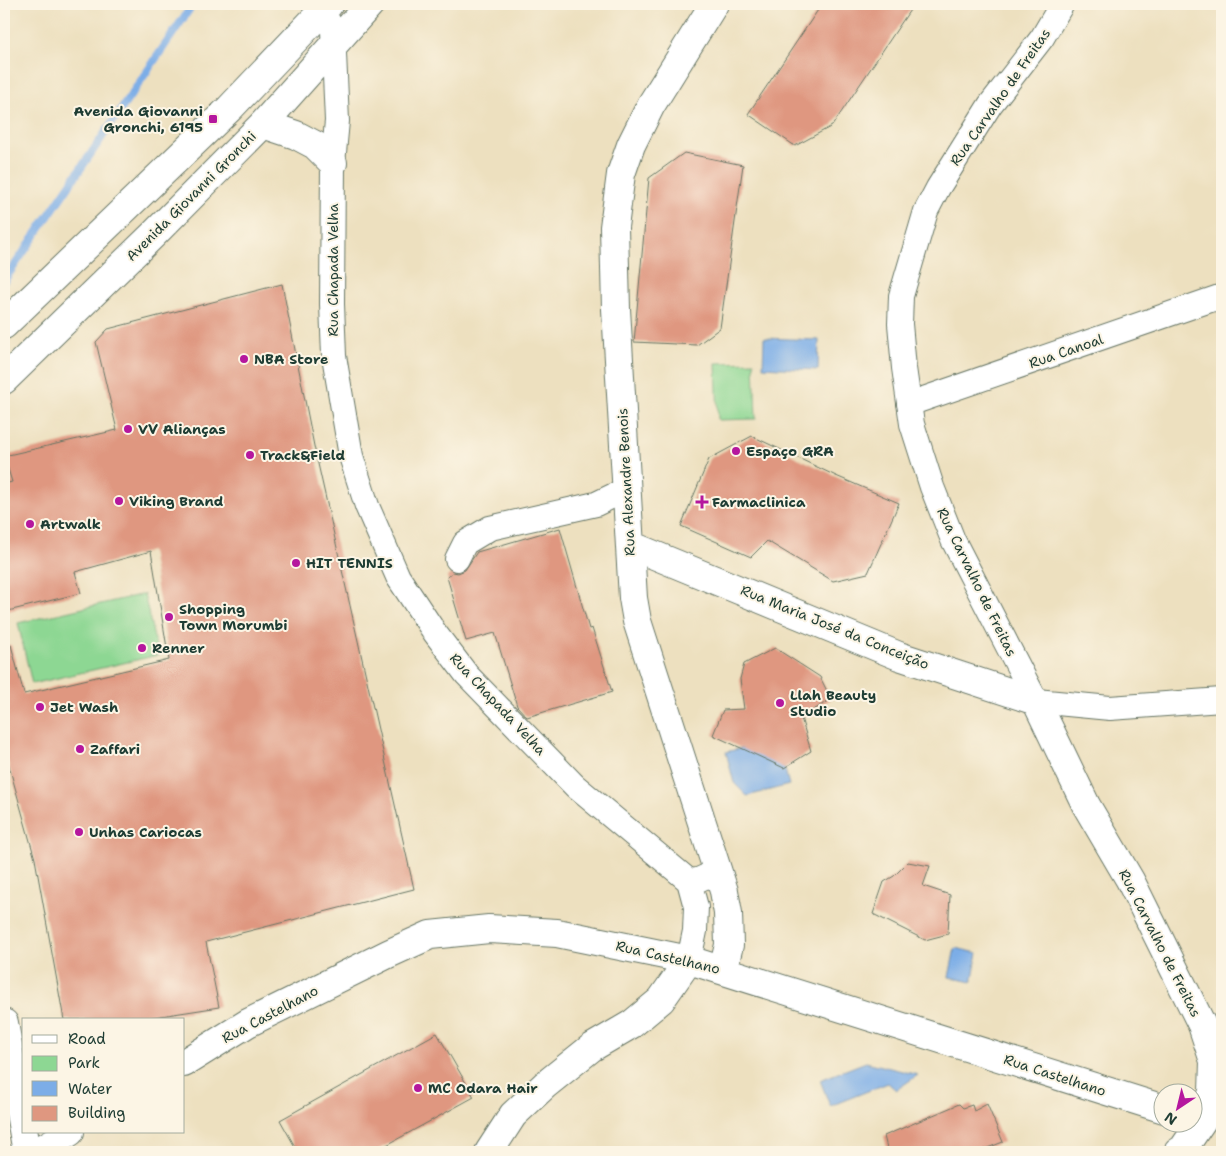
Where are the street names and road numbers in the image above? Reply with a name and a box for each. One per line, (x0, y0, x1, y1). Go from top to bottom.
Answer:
street label: Rua Carvalho de Freitas (946, 25, 1054, 169)
street label: Avenida Giovanni Gronchi (122, 127, 260, 265)
street label: Rua Chapada Velha (324, 203, 342, 336)
street label: Rua Canoal (1026, 330, 1106, 372)
street label: Rua Alexandre Benois (613, 408, 639, 556)
street label: Rua Carvalho de Freitas (933, 505, 1021, 659)
street label: Rua Maria José da Conceição (738, 581, 932, 673)
street label: Rua Chapada Velha (446, 649, 550, 759)
street label: Rua Carvalho de Freitas (1115, 866, 1205, 1020)
street label: Rua Castelhano (614, 936, 722, 978)
street label: Rua Castelhano (219, 981, 321, 1047)
street label: Rua Castelhano (1002, 1050, 1108, 1100)

